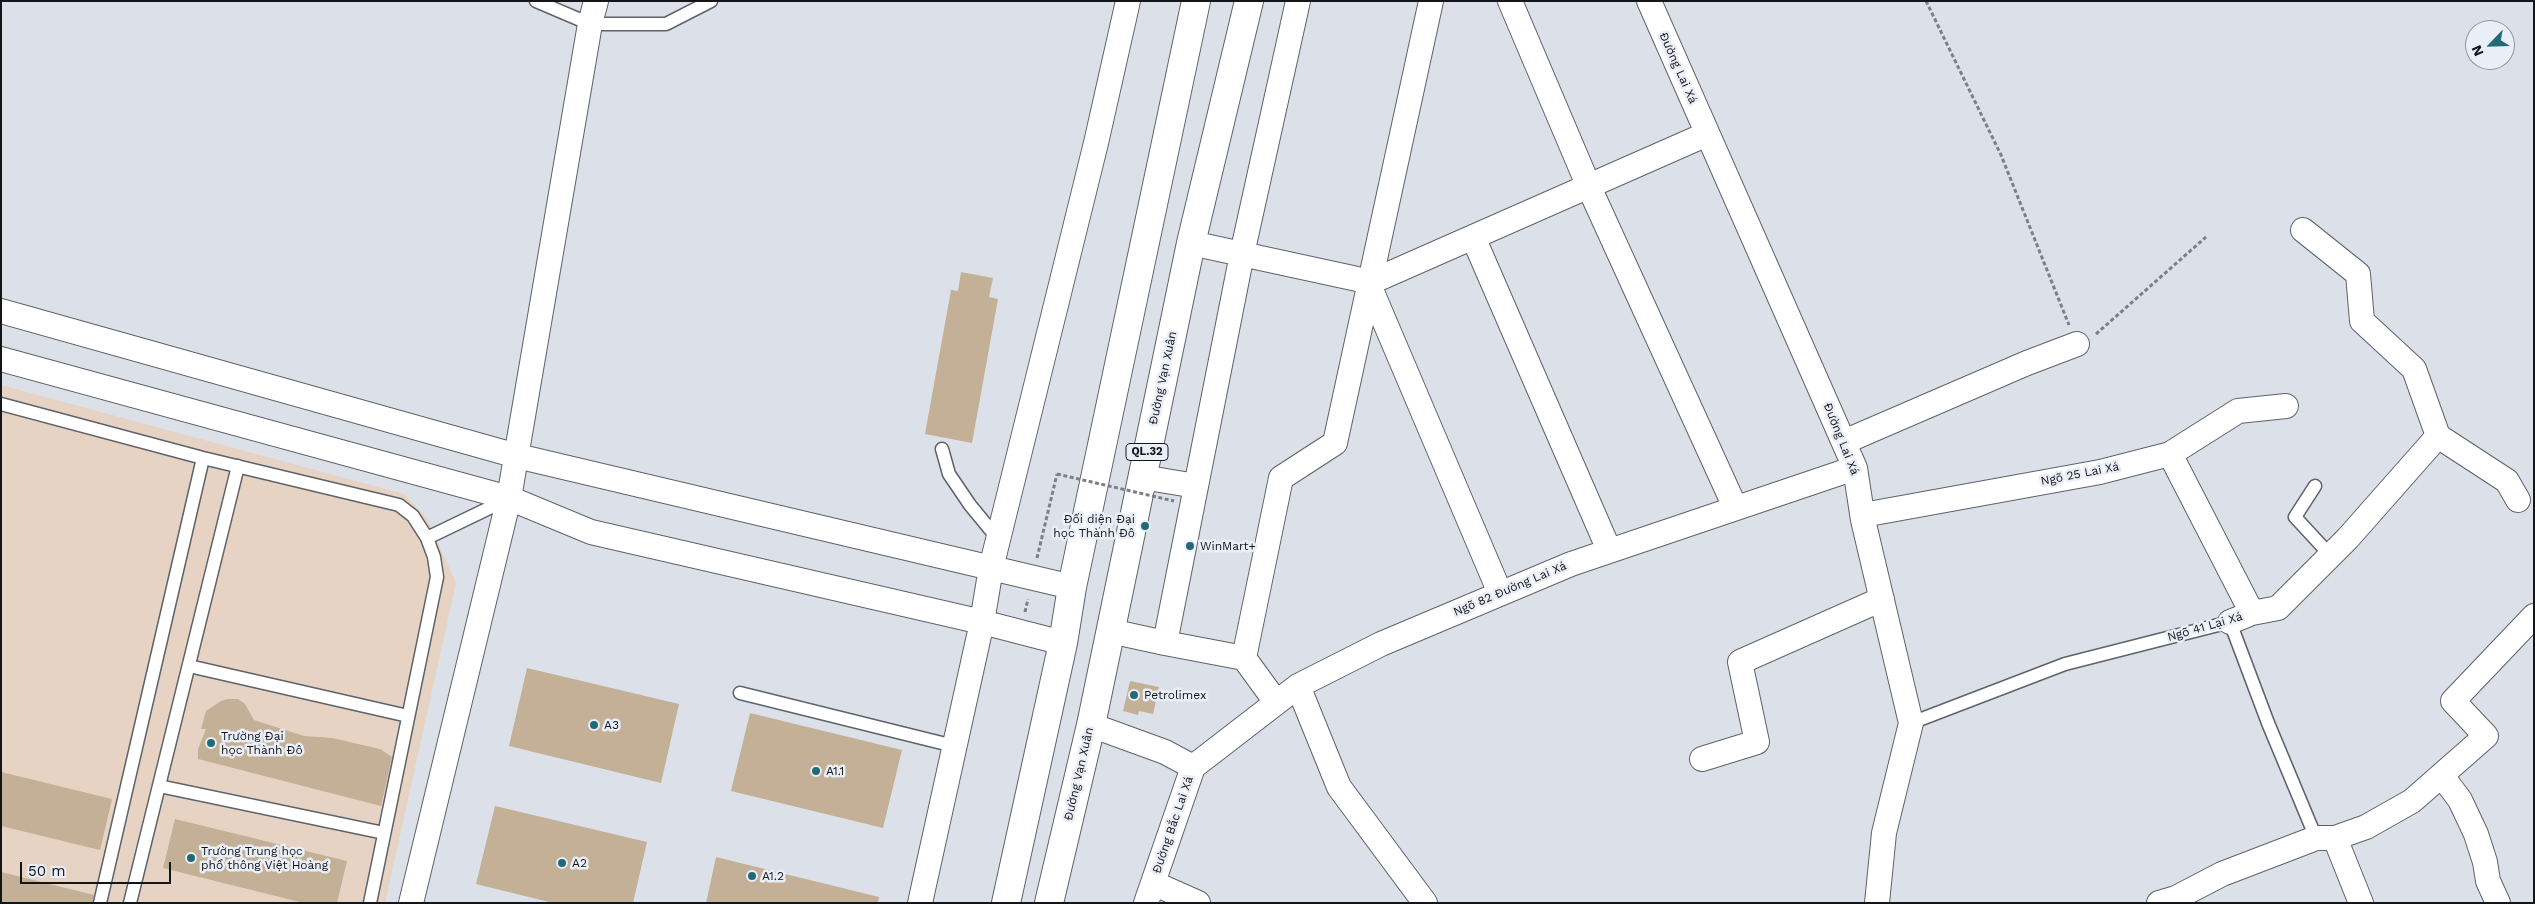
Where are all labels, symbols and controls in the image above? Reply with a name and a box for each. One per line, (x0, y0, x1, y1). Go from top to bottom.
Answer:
north arrow (2465, 20, 2515, 70)
street label: Đường Lai Xá (1656, 30, 1700, 106)
text: N (2468, 43, 2487, 59)
street label: Đường Vạn Xuân (1146, 330, 1180, 426)
street label: Đường Lai Xá (1820, 401, 1862, 477)
road number: QL.32 (1126, 444, 1168, 461)
street label: Ngõ 25 Lai Xá (2040, 459, 2120, 489)
place label: Đối diện Đại học Thành Đô (1053, 512, 1135, 540)
marker: Đối diện Đại học Thành Đô (1139, 520, 1151, 532)
place label: WinMart+ (1200, 539, 1256, 553)
marker: WinMart+ (1184, 540, 1196, 552)
street label: Ngõ 82 Đường Lai Xá (1451, 559, 1569, 619)
street label: Ngõ 41 Lại Xá (2166, 609, 2244, 645)
place label: Petrolimex (1144, 688, 1206, 702)
marker: Petrolimex (1128, 689, 1140, 701)
place label: A3 (604, 718, 619, 732)
marker: A3 (588, 719, 600, 731)
street label: Đường Vạn Xuân (1061, 726, 1097, 822)
place label: Trường Đại học Thành Đô (221, 729, 303, 757)
marker: Trường Đại học Thành Đô (205, 737, 217, 749)
place label: A1.1 (826, 764, 844, 778)
marker: A1.1 (810, 765, 822, 777)
street label: Đường Bắc Lai Xá (1150, 774, 1196, 876)
place label: Trường Trung học phổ thông Việt Hoàng (201, 844, 328, 872)
scale bar (22, 852, 174, 884)
marker: Trường Trung học phổ thông Việt Hoàng (185, 852, 197, 864)
place label: A2 (572, 856, 587, 870)
marker: A2 (556, 857, 568, 869)
text: 50 m (28, 862, 65, 880)
place label: A1.2 (762, 869, 784, 883)
marker: A1.2 (746, 870, 758, 882)

